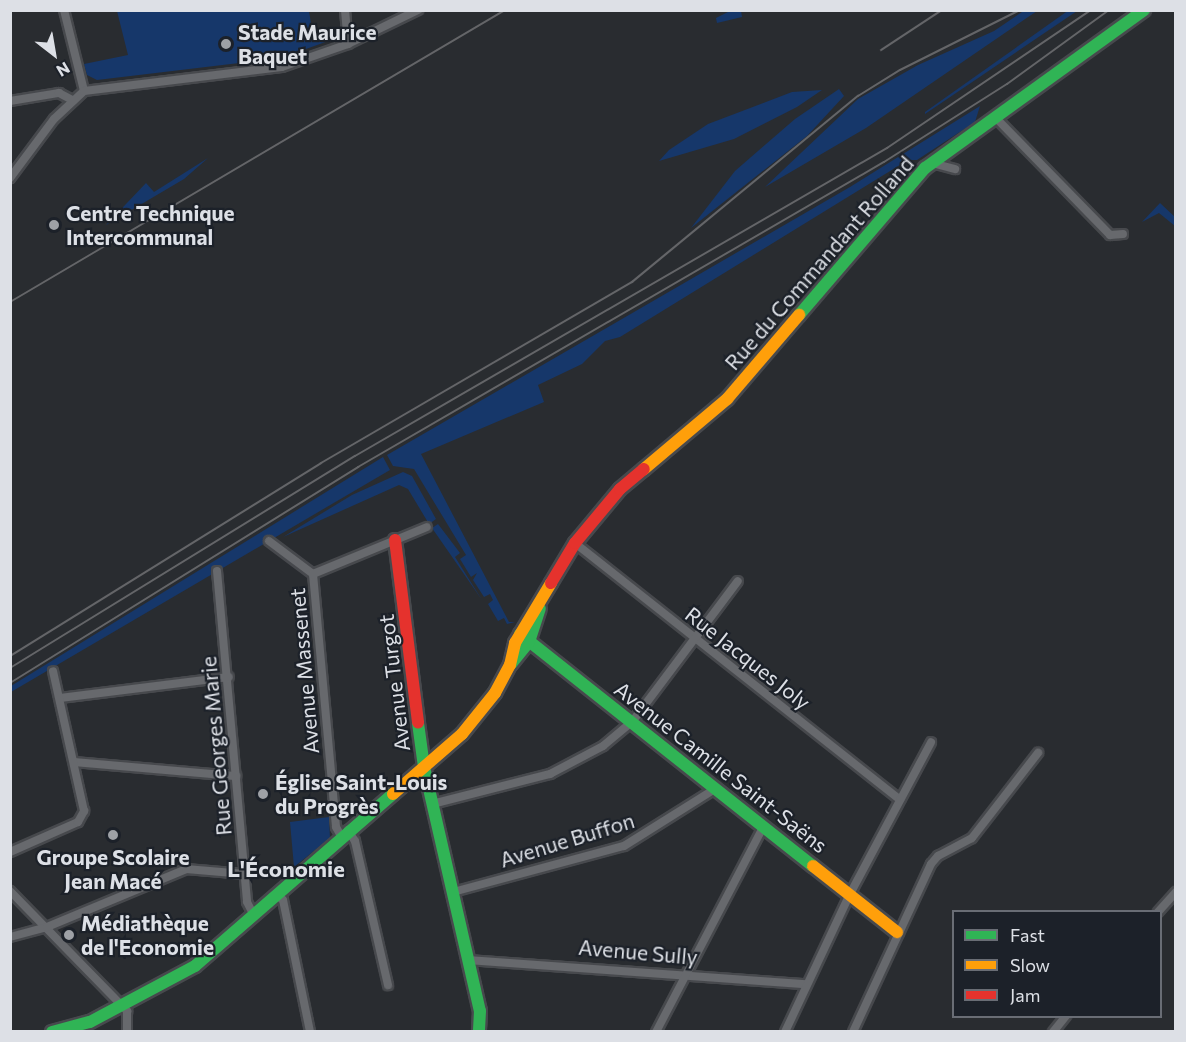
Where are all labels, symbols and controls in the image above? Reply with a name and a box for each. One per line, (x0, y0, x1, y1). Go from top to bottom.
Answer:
place label: Stade Maurice Baquet (238, 19, 377, 69)
north arrow (24, 24, 84, 84)
marker: Stade Maurice Baquet (219, 37, 233, 51)
text: N (53, 59, 74, 81)
street label: Rue du Commandant Rolland (719, 151, 919, 375)
place label: Centre Technique Intercommunal (66, 200, 235, 250)
marker: Centre Technique Intercommunal (47, 218, 61, 232)
street label: Avenue Massenet (284, 587, 324, 755)
street label: Rue Jacques Joly (680, 601, 816, 715)
street label: Avenue Turgot (373, 613, 415, 753)
street label: Rue Georges Marie (196, 655, 236, 837)
street label: Avenue Camille Saint-Saëns (610, 676, 832, 858)
place label: Église Saint-Louis du Progrès (275, 769, 447, 819)
marker: Église Saint-Louis du Progrès (256, 787, 270, 801)
street label: Avenue Buffon (497, 808, 637, 872)
marker: Groupe Scolaire Jean Macé (106, 828, 120, 842)
place label: Groupe Scolaire Jean Macé (36, 844, 190, 894)
district label: L'Économie (227, 856, 345, 882)
place label: Médiathèque de l'Economie (81, 910, 214, 960)
legend (952, 910, 1162, 1018)
text: Fast (1010, 924, 1045, 946)
marker: Médiathèque de l'Economie (62, 928, 76, 942)
street label: Avenue Sully (577, 934, 699, 970)
text: Slow (1010, 954, 1050, 976)
text: Jam (1010, 984, 1040, 1006)

